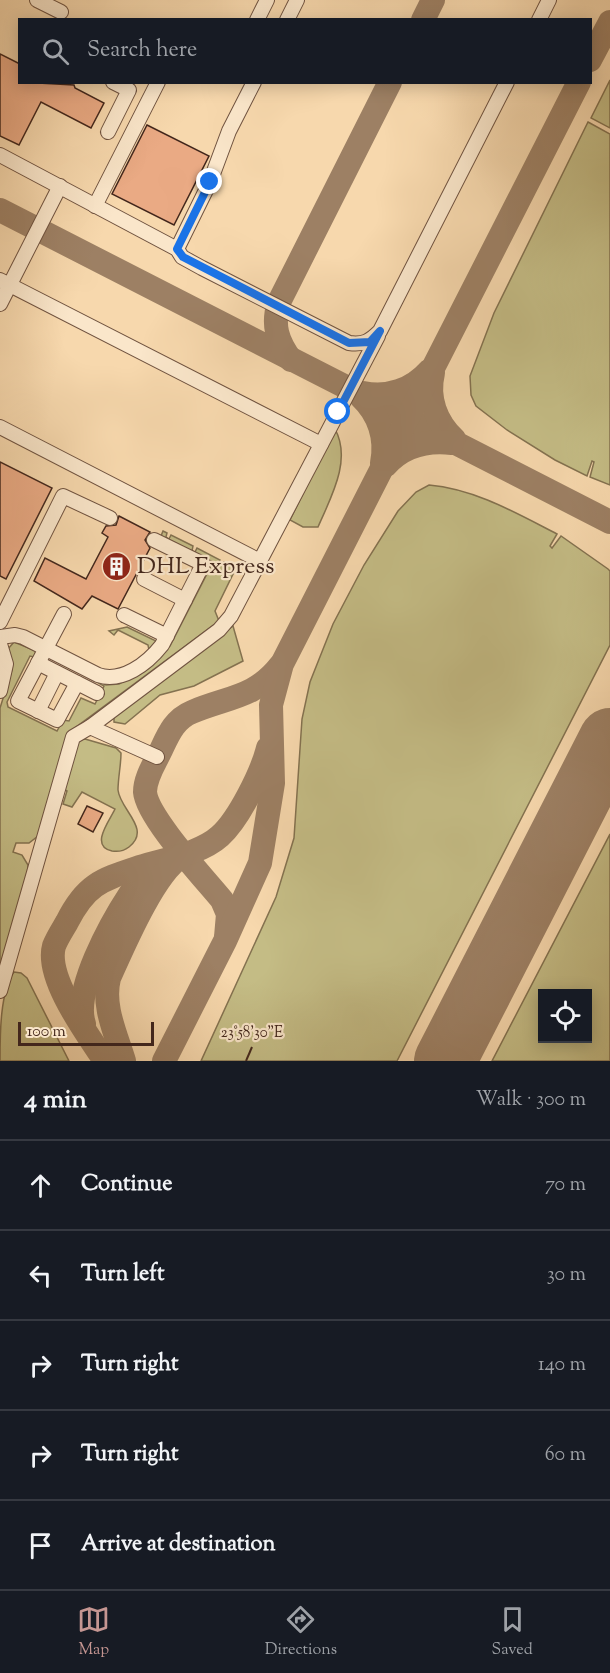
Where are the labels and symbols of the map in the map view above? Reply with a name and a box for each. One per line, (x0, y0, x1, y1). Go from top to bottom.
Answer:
route end (196, 168, 222, 194)
route start (324, 398, 350, 424)
place label: DHL Express (137, 550, 274, 584)
building icon: DHL Express (100, 551, 132, 583)
scale bar (18, 1019, 154, 1046)
text: 23°58'30"E (221, 1023, 283, 1044)

